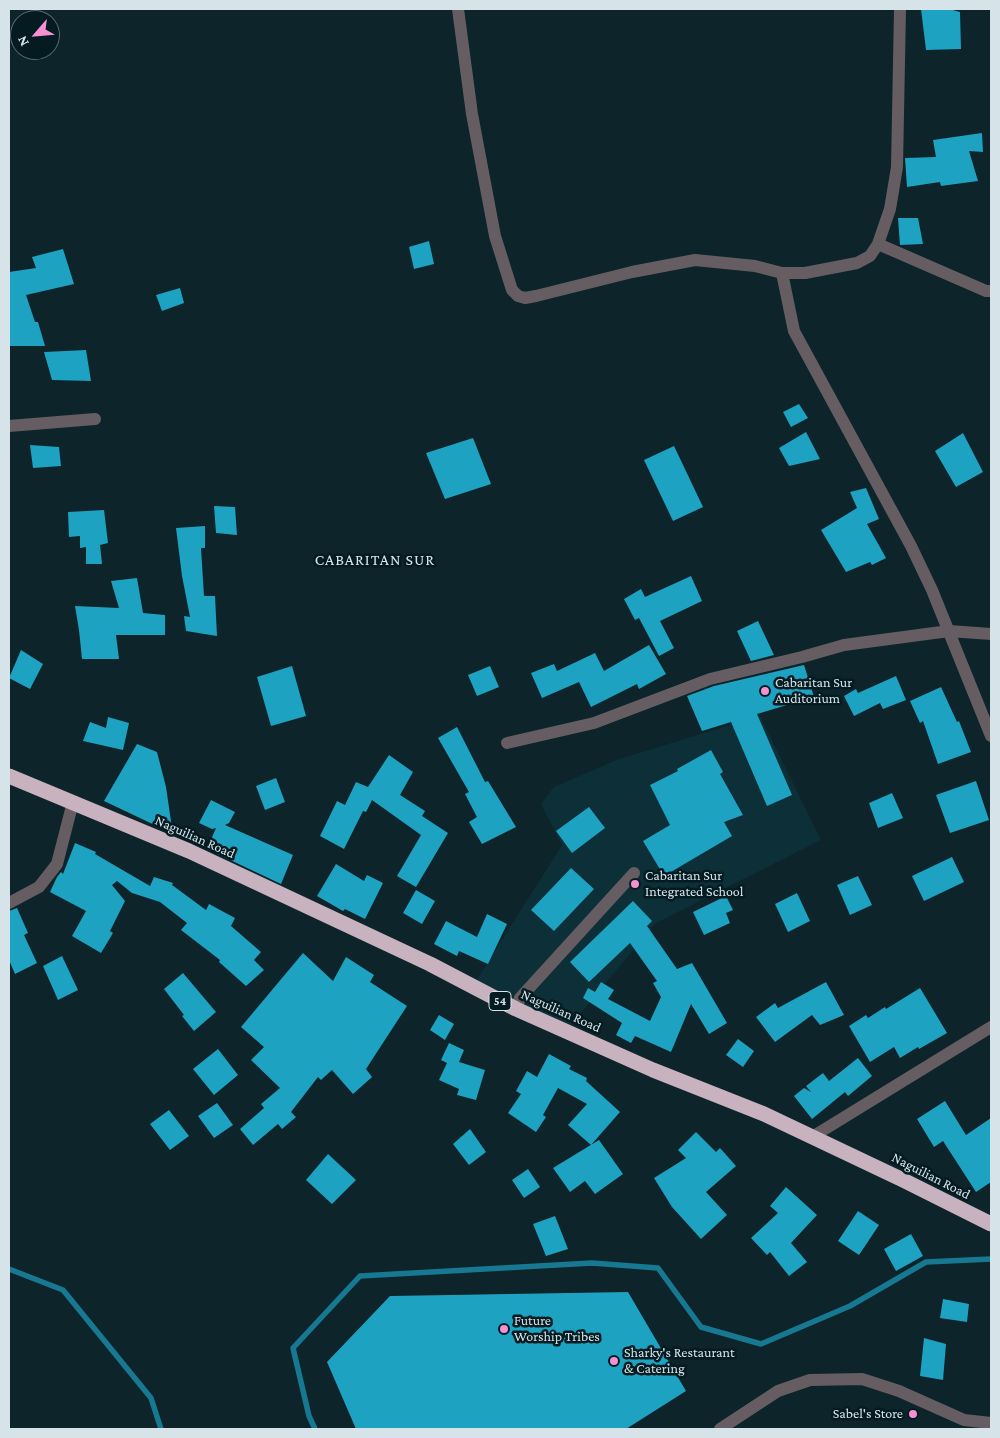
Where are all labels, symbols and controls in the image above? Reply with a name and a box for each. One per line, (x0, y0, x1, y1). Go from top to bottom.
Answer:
north arrow (10, 10, 60, 60)
text: N (13, 33, 32, 49)
district label: CABARITAN SUR (313, 550, 437, 570)
place label: Cabaritan Sur Auditorium (775, 675, 852, 708)
marker: Cabaritan Sur Auditorium (759, 685, 771, 697)
street label: Naguilian Road (152, 812, 238, 862)
place label: Cabaritan Sur Integrated School (645, 868, 743, 900)
marker: Cabaritan Sur Integrated School (629, 878, 641, 890)
street label: Naguilian Road (518, 986, 604, 1036)
road number: 54 (489, 991, 511, 1010)
street label: Naguilian Road (889, 1149, 973, 1203)
place label: Future Worship Tribes (514, 1313, 600, 1345)
marker: Future Worship Tribes (498, 1323, 510, 1335)
place label: Sharky's Restaurant & Catering (624, 1345, 735, 1378)
marker: Sharky's Restaurant & Catering (608, 1355, 620, 1367)
place label: Sabel's Store (833, 1406, 903, 1422)
marker: Sabel's Store (907, 1408, 919, 1420)

